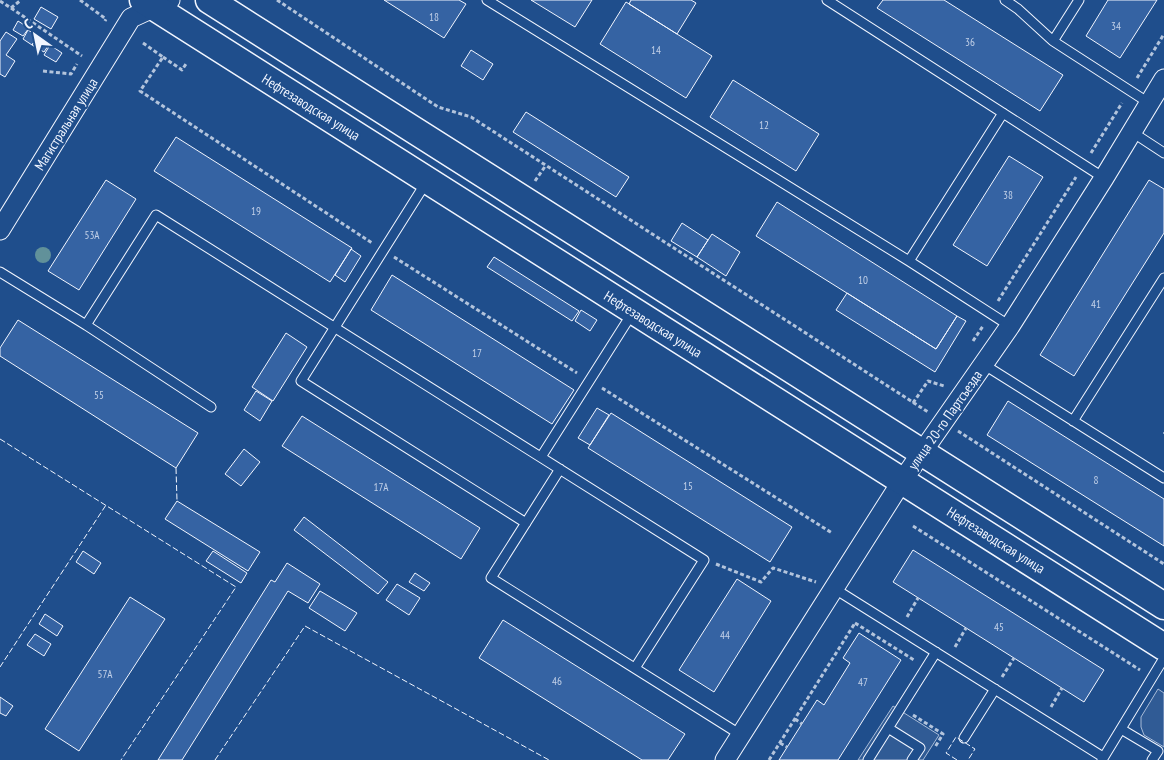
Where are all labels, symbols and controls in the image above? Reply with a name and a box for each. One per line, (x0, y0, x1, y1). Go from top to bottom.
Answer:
north arrow (10, 10, 60, 60)
house number: 18 (429, 10, 439, 24)
text: С (20, 14, 36, 33)
house number: 34 (1111, 19, 1121, 33)
house number: 36 (965, 35, 975, 49)
house number: 14 (651, 43, 661, 57)
street label: Нефтезаводская улица (259, 70, 363, 144)
street label: Магистральная улица (30, 74, 102, 174)
house number: 12 (759, 118, 769, 132)
house number: 38 (1003, 188, 1013, 202)
house number: 19 (251, 204, 261, 218)
house number: 53А (84, 228, 100, 242)
house number: 10 (858, 273, 868, 287)
street label: Нефтезаводская улица (601, 287, 705, 361)
house number: 41 (1091, 297, 1101, 311)
house number: 17 (472, 346, 482, 360)
street label: улица 20-го Партсъезда (904, 367, 986, 473)
house number: 55 (94, 388, 104, 402)
house number: 8 (1094, 473, 1099, 487)
house number: 15 (683, 479, 693, 493)
house number: 17А (373, 480, 389, 494)
street label: Нефтезаводская улица (944, 503, 1048, 577)
house number: 45 (994, 620, 1004, 634)
house number: 44 (720, 628, 730, 642)
house number: 57А (97, 667, 113, 681)
house number: 46 (552, 674, 562, 688)
house number: 47 (858, 675, 868, 689)

